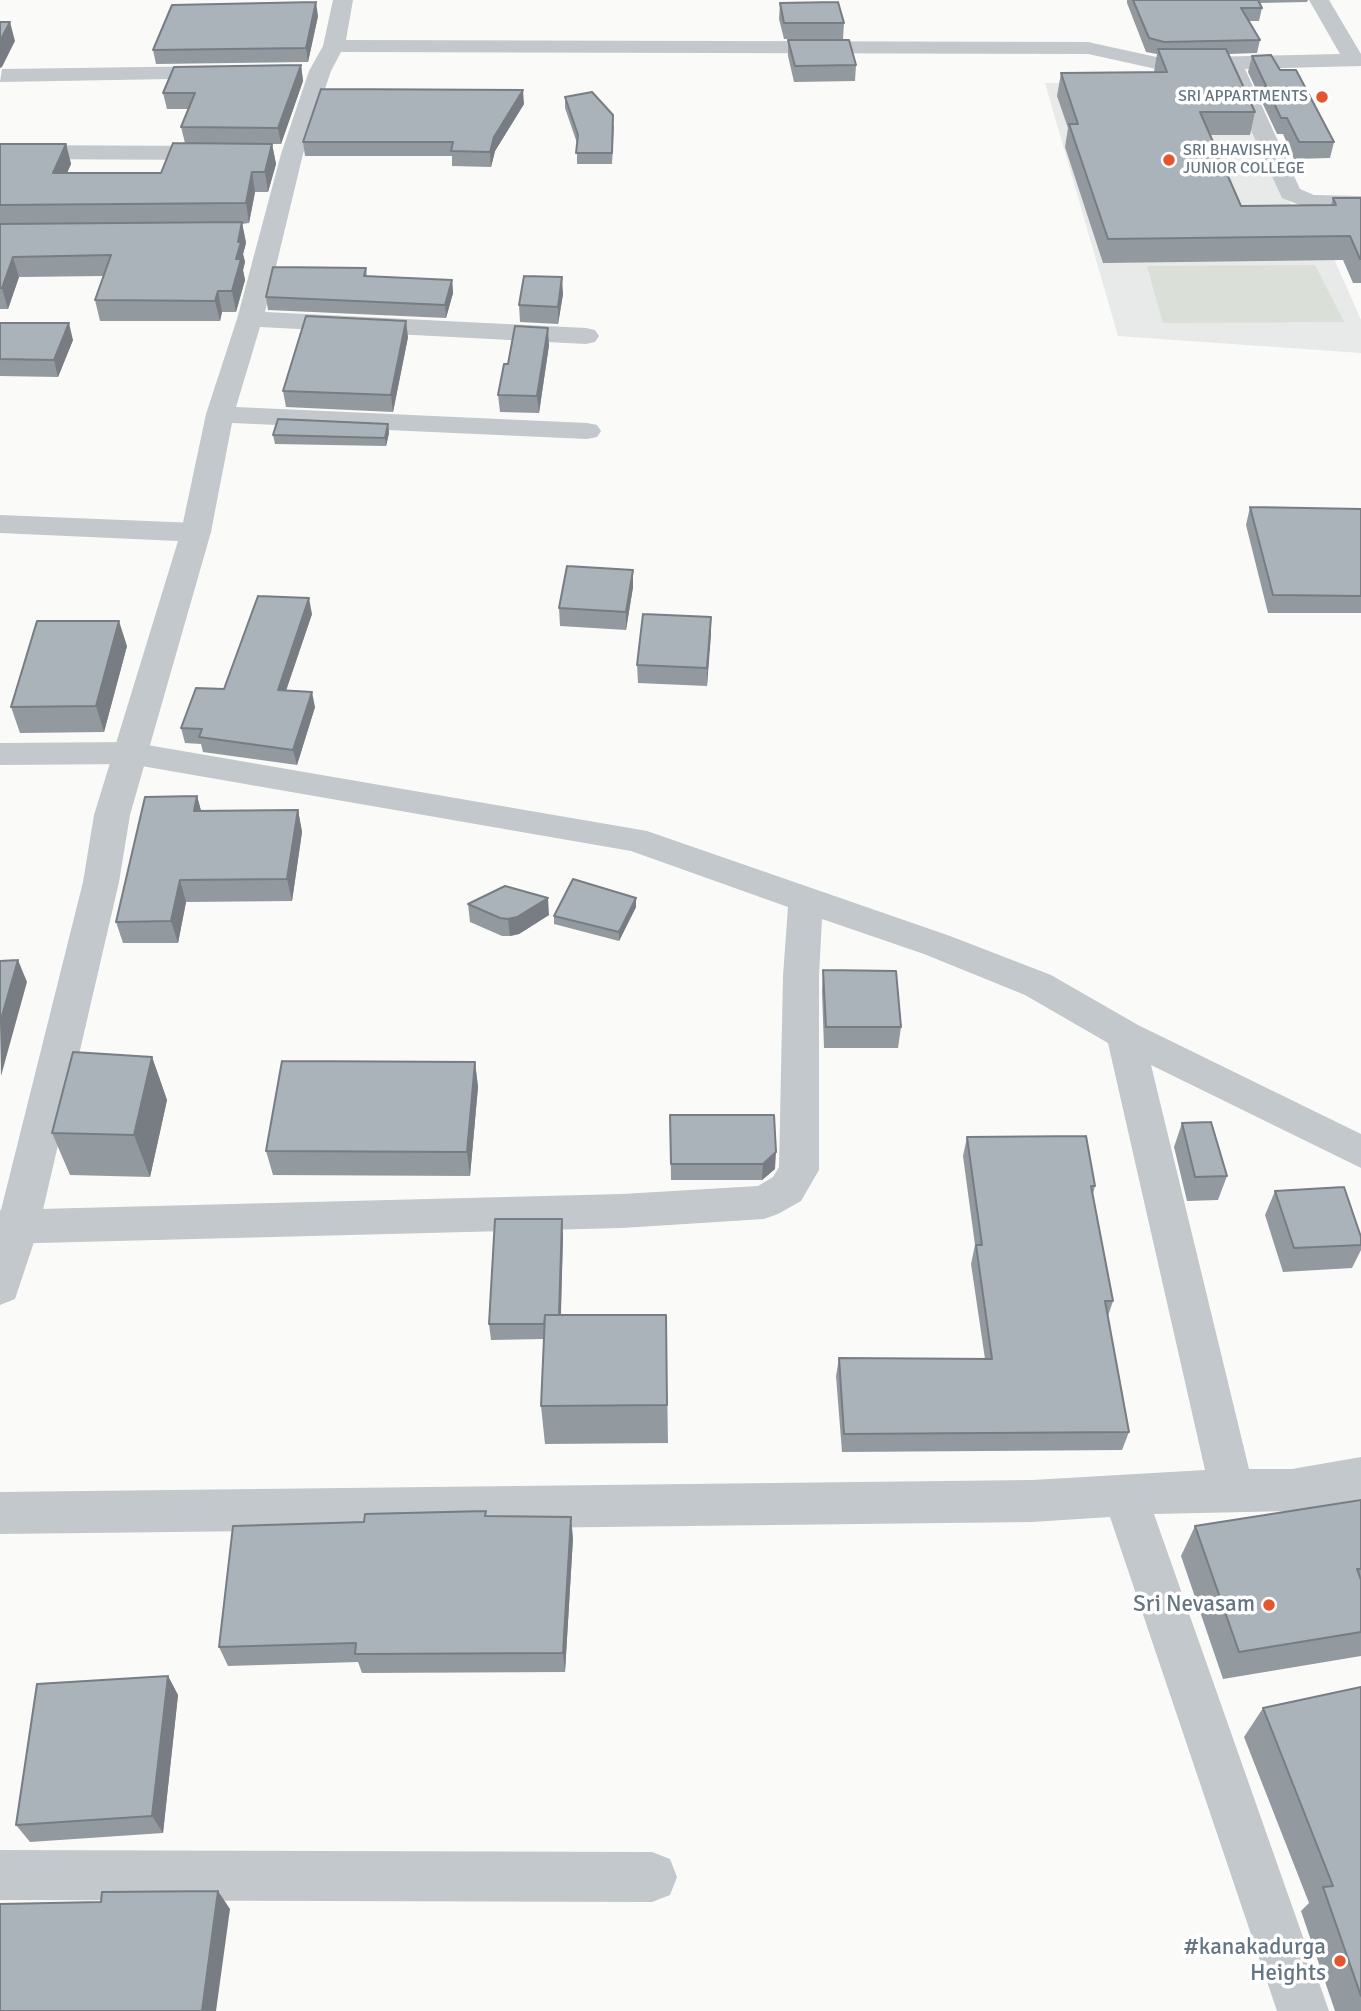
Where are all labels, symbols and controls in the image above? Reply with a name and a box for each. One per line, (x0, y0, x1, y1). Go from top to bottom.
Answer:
place label: SRI APPARTMENTS (1178, 87, 1308, 107)
marker: SRI APPARTMENTS (1314, 89, 1330, 105)
place label: SRI BHAVISHYA JUNIOR COLLEGE (1183, 141, 1305, 179)
marker: SRI BHAVISHYA JUNIOR COLLEGE (1161, 152, 1177, 168)
place label: Sri Nevasam (1133, 1591, 1255, 1619)
marker: Sri Nevasam (1261, 1597, 1277, 1613)
place label: #kanakadurga Heights (1184, 1934, 1326, 1988)
marker: #kanakadurga Heights (1332, 1953, 1348, 1969)

